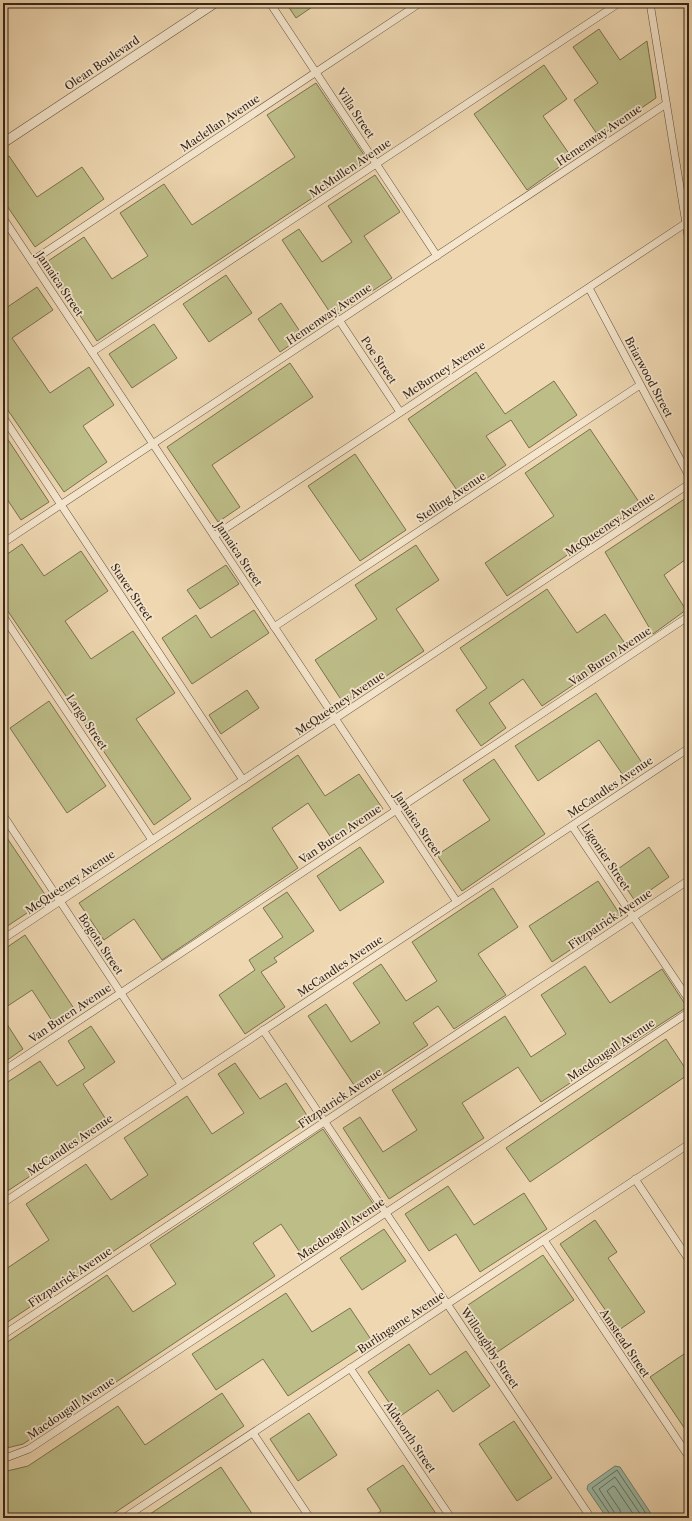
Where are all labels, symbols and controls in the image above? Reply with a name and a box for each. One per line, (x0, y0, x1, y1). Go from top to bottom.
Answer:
street label: Olean Boulevard (62, 33, 142, 93)
street label: Villa Street (334, 84, 378, 141)
street label: Maclellan Avenue (178, 91, 262, 155)
street label: Hemenway Avenue (554, 101, 644, 169)
street label: McMullen Avenue (306, 135, 394, 201)
street label: Jamaica Street (32, 248, 87, 319)
street label: Hemenway Avenue (284, 280, 374, 348)
street label: Poe Street (358, 334, 400, 386)
street label: Briarwood Street (622, 334, 676, 420)
street label: McBurney Avenue (400, 338, 488, 402)
street label: Stelling Avenue (414, 469, 488, 525)
street label: McQueeney Avenue (563, 489, 657, 559)
street label: Jamaica Street (211, 518, 266, 589)
street label: Staver Street (108, 561, 156, 623)
street label: Van Buren Avenue (565, 623, 654, 689)
street label: McQueeney Avenue (293, 668, 387, 738)
street label: Largo Street (63, 691, 111, 753)
street label: McCandles Avenue (565, 753, 655, 821)
street label: Jamaica Street (390, 788, 445, 859)
street label: Van Buren Avenue (295, 801, 384, 867)
street label: Ligonier Street (578, 821, 634, 893)
street label: McQueeney Avenue (23, 847, 117, 917)
street label: Fitzpatrick Avenue (565, 886, 655, 952)
street label: Bogota Street (75, 911, 127, 977)
street label: McCandles Avenue (295, 932, 385, 1000)
street label: Van Buren Avenue (25, 980, 114, 1046)
street label: Macdougall Avenue (565, 1016, 657, 1084)
street label: Fitzpatrick Avenue (295, 1065, 385, 1131)
street label: McCandles Avenue (25, 1111, 115, 1179)
street label: Macdougall Avenue (295, 1195, 387, 1263)
street label: Fitzpatrick Avenue (25, 1244, 115, 1310)
street label: Burlingame Avenue (355, 1288, 447, 1356)
street label: Willoughby Street (457, 1304, 522, 1391)
street label: Amstead Street (596, 1305, 653, 1380)
street label: Macdougall Avenue (25, 1374, 117, 1442)
street label: Aldworth Street (380, 1398, 439, 1475)

